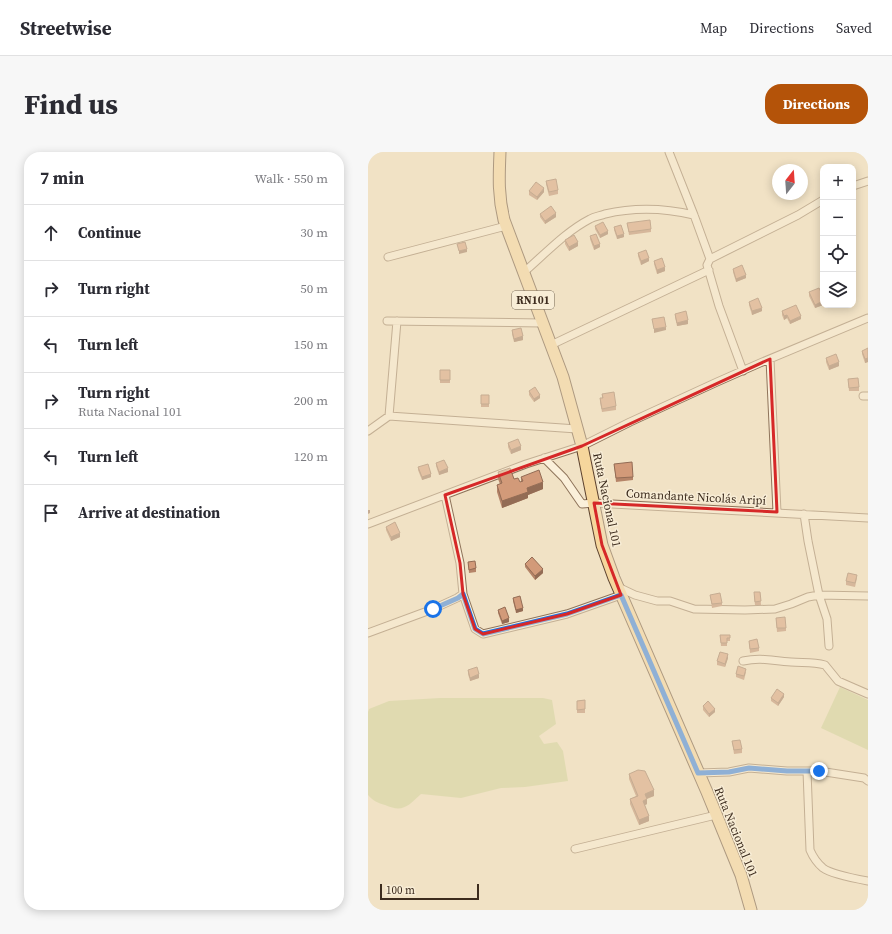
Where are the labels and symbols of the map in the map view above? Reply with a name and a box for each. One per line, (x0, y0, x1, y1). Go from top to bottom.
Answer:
north arrow (772, 164, 808, 200)
road number: RN101 (512, 291, 554, 309)
street label: Ruta Nacional 101 (589, 451, 625, 549)
street label: Comandante Nicolás Aripí (625, 485, 767, 509)
route start (424, 600, 442, 618)
route end (810, 762, 828, 780)
street label: Ruta Nacional 101 (711, 784, 761, 880)
scale bar (380, 882, 479, 901)

